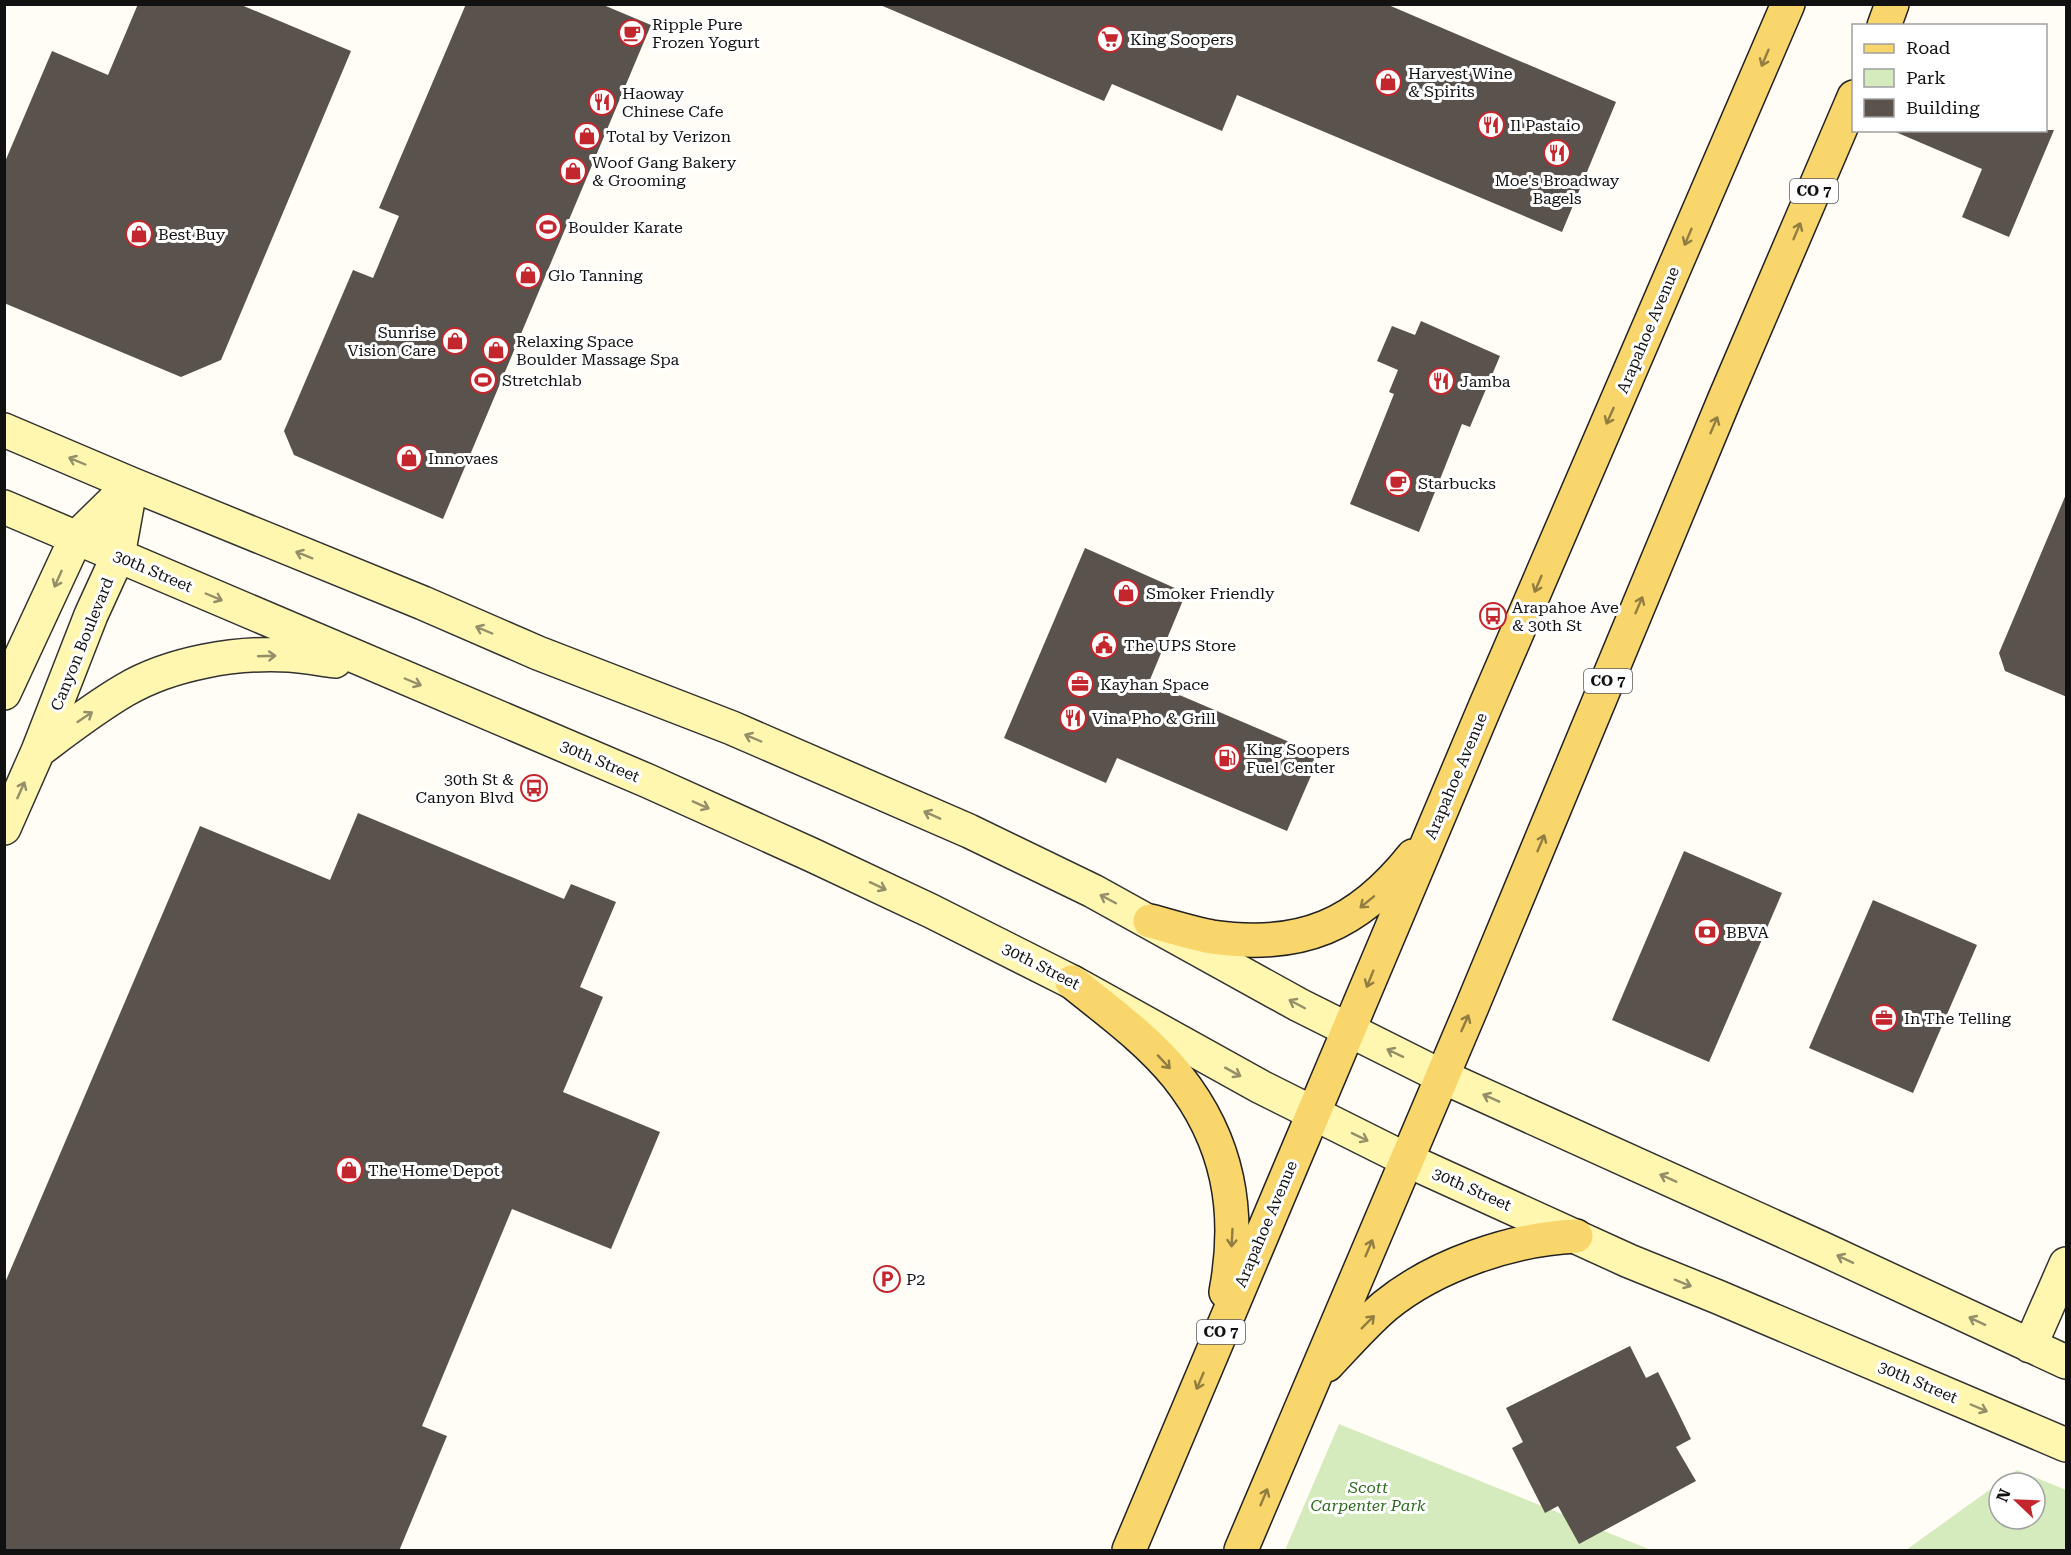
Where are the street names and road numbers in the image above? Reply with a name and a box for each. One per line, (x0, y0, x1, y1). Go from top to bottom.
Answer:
road number: CO 7 (1790, 179, 1838, 203)
street label: Arapahoe Avenue (1613, 264, 1683, 396)
street label: 30th Street (111, 546, 195, 596)
street label: Canyon Boulevard (47, 575, 117, 713)
road number: CO 7 (1584, 669, 1632, 693)
street label: Arapahoe Avenue (1421, 710, 1491, 842)
street label: 30th Street (558, 736, 642, 786)
street label: 30th Street (999, 938, 1083, 994)
street label: Arapahoe Avenue (1231, 1158, 1301, 1290)
street label: 30th Street (1430, 1163, 1514, 1215)
road number: CO 7 (1197, 1320, 1245, 1344)
street label: 30th Street (1876, 1357, 1960, 1407)

